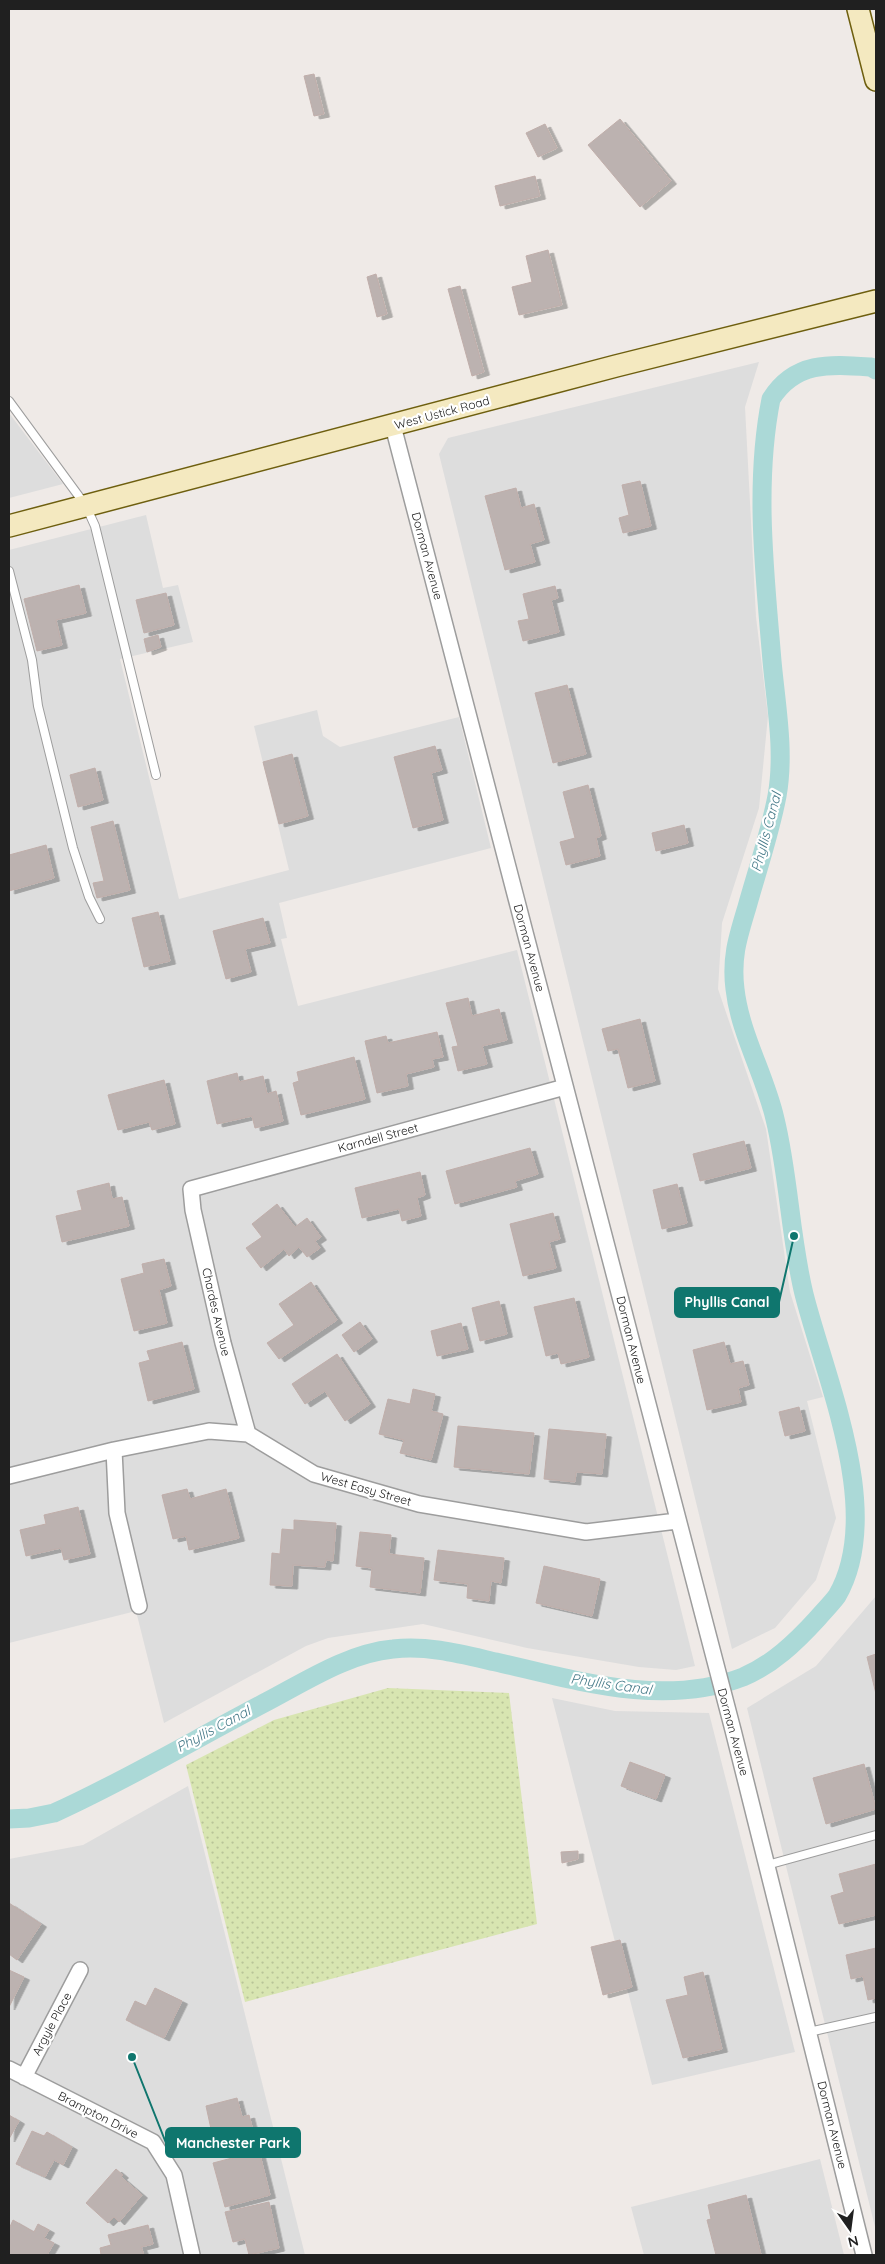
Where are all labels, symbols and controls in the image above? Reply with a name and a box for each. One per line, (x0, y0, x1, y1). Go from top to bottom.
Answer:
street label: West Ustick Road (393, 393, 491, 432)
street label: Dorman Avenue (409, 510, 446, 602)
water label: Phyllis Canal (747, 789, 786, 874)
street label: Dorman Avenue (511, 902, 548, 994)
street label: Karndell Street (336, 1120, 420, 1155)
street label: Chardes Avenue (199, 1266, 234, 1358)
callout: Phyllis Canal (675, 1288, 779, 1317)
text: Phyllis Canal (685, 1293, 769, 1311)
street label: Dorman Avenue (613, 1294, 650, 1386)
street label: West Easy Street (319, 1468, 413, 1509)
water label: Phyllis Canal (569, 1669, 654, 1699)
street label: Dorman Avenue (715, 1686, 752, 1778)
water label: Phyllis Canal (173, 1701, 255, 1756)
street label: Argyle Place (29, 1989, 75, 2058)
street label: Dorman Avenue (814, 2079, 851, 2171)
street label: Brampton Drive (56, 2088, 141, 2141)
callout: Manchester Park (166, 2128, 300, 2157)
text: Manchester Park (176, 2134, 290, 2152)
north arrow (825, 2204, 875, 2254)
text: N (846, 2232, 860, 2252)

